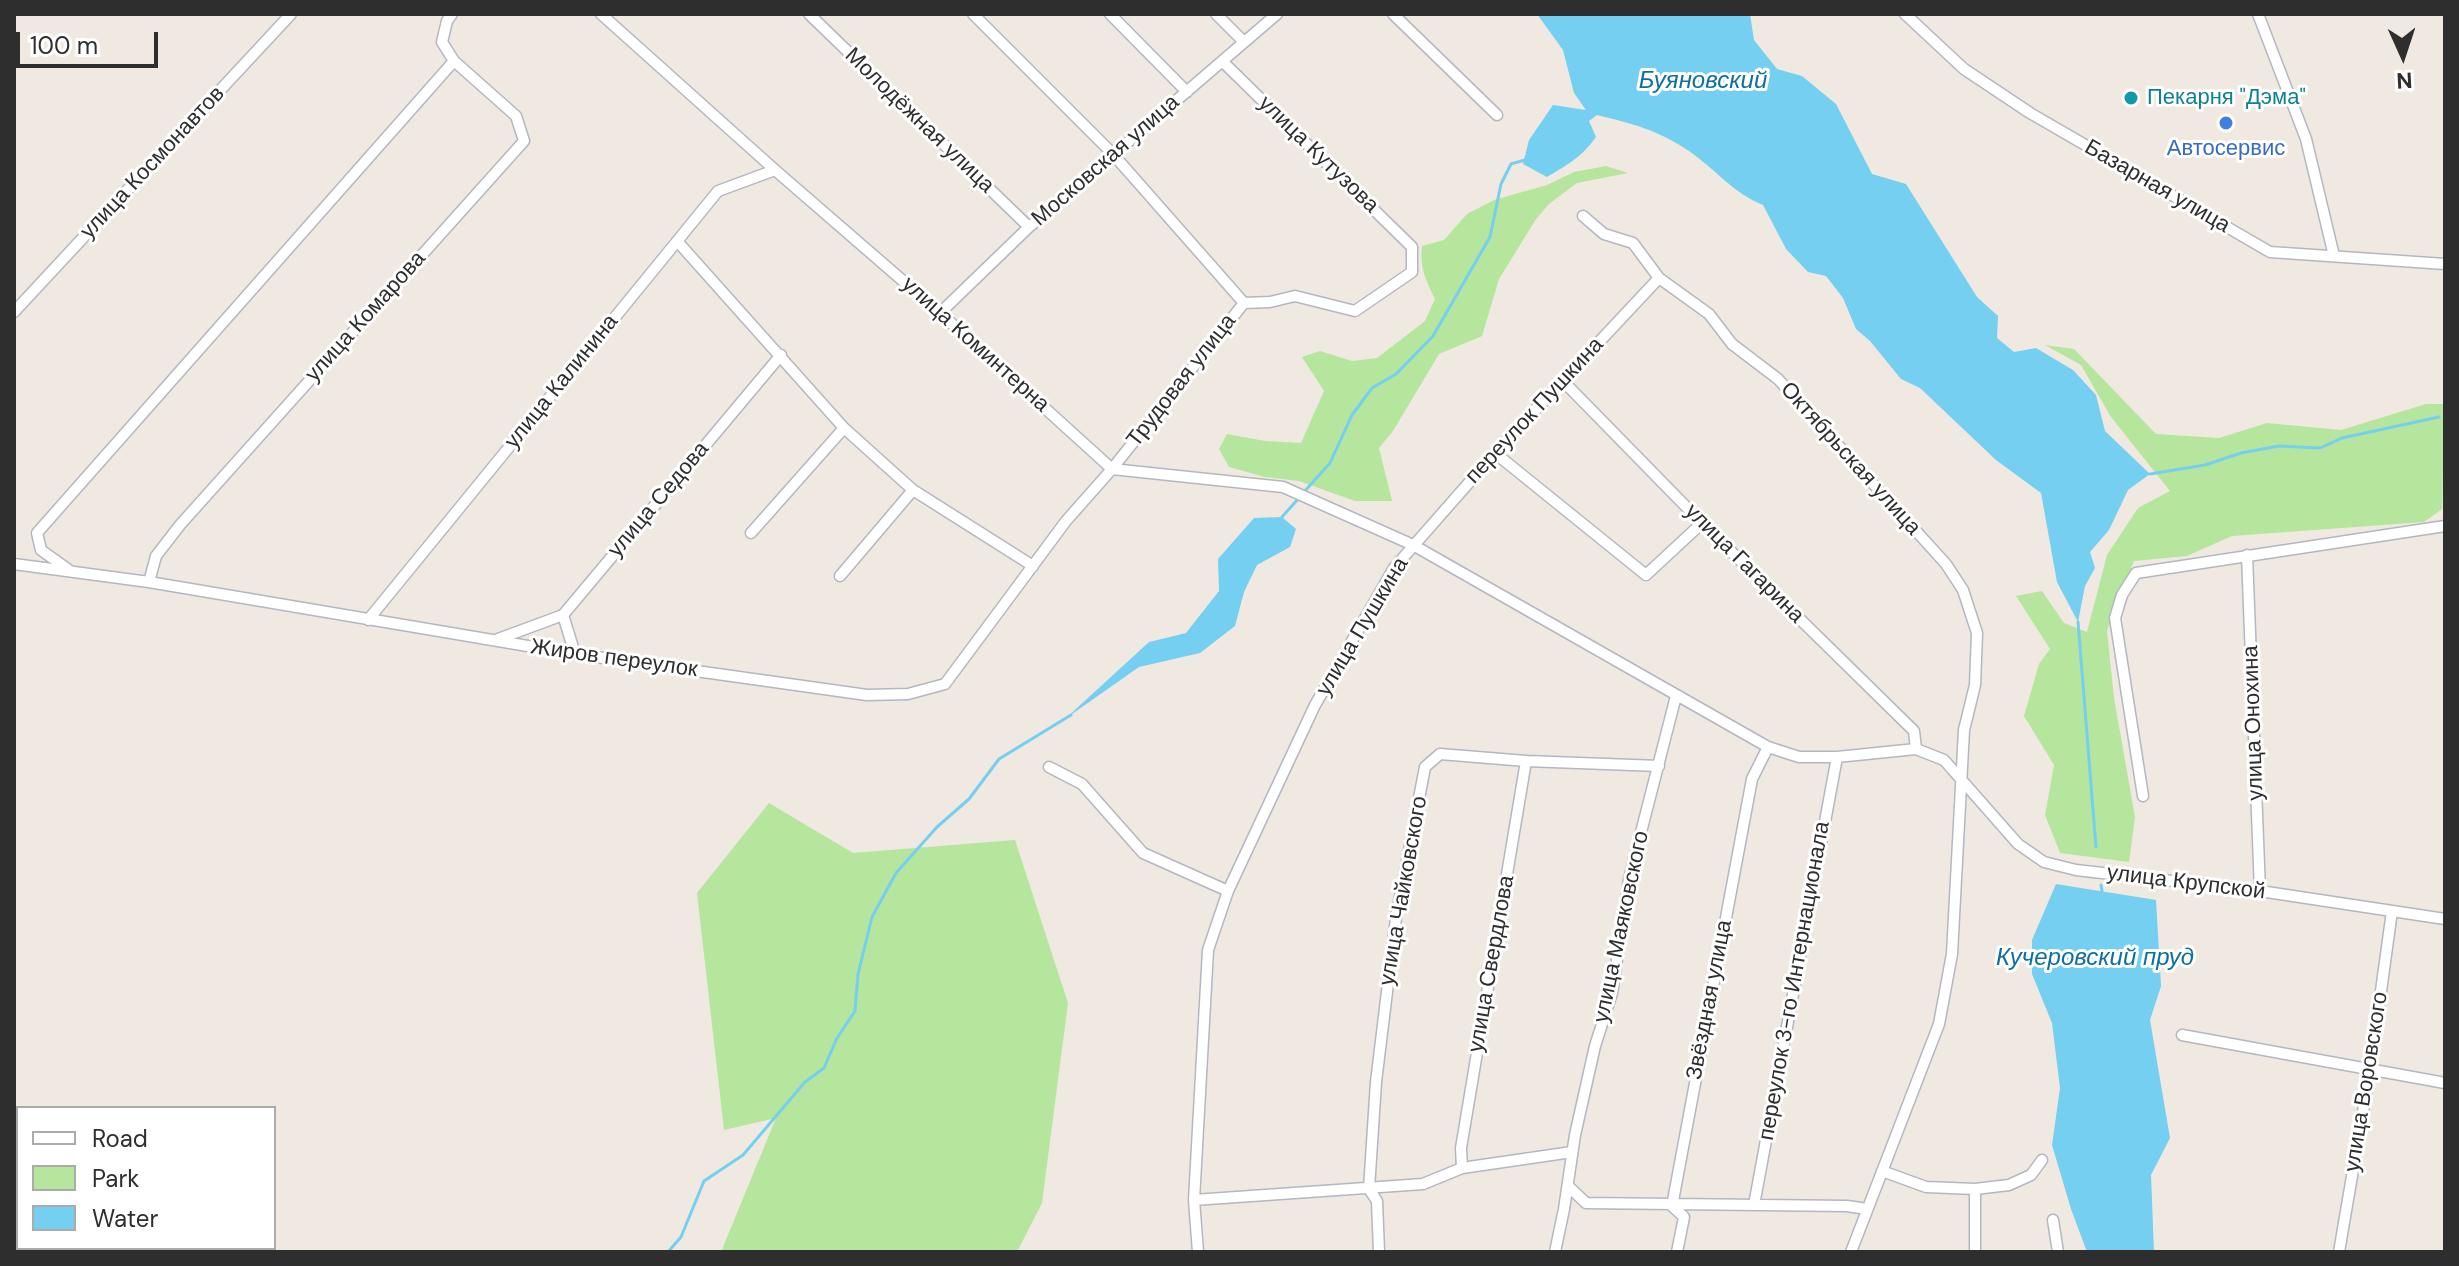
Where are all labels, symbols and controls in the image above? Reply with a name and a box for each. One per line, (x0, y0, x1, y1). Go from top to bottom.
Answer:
scale bar (20, 16, 162, 66)
north arrow (2363, 16, 2443, 96)
text: 100 m (30, 30, 98, 61)
street label: Молодёжная улица (839, 43, 999, 199)
text: N (2396, 66, 2413, 95)
water label: Буяновский (1639, 68, 1767, 96)
street label: улица Космонавтов (75, 81, 231, 245)
place label: Пекарня "Дэма" (2147, 85, 2306, 111)
marker: Пекарня "Дэма" (2122, 89, 2140, 107)
street label: Московская улица (1027, 90, 1185, 232)
street label: улица Кутузова (1252, 91, 1384, 219)
marker: Автосервис (2217, 114, 2235, 132)
street label: Базарная улица (2080, 135, 2234, 239)
place label: Автосервис (2167, 136, 2285, 162)
street label: улица Комарова (300, 246, 432, 388)
street label: улица Коминтерна (896, 272, 1054, 418)
street label: улица Калинина (500, 309, 624, 455)
street label: Трудовая улица (1122, 309, 1242, 453)
street label: переулок Пушкина (1460, 332, 1610, 490)
street label: Октябрьская улица (1774, 377, 1926, 541)
street label: улица Седова (603, 437, 715, 563)
street label: улица Гагарина (1679, 499, 1809, 629)
street label: улица Пушкина (1311, 553, 1415, 701)
street label: Жиров переулок (529, 634, 699, 684)
street label: улица Онохина (2238, 645, 2270, 801)
street label: улица Чайковского (1374, 794, 1434, 988)
street label: переулок 3-го Интернационала (1754, 819, 1836, 1143)
street label: улица Маяковского (1589, 829, 1655, 1025)
street label: улица Крупской (2105, 860, 2267, 906)
street label: улица Свердлова (1463, 873, 1521, 1055)
street label: Звёздная улица (1682, 918, 1738, 1082)
water label: Кучеровский пруд (1996, 945, 2194, 973)
street label: улица Воровского (2340, 990, 2394, 1174)
legend (16, 1106, 276, 1250)
text: Road (92, 1123, 148, 1154)
text: Park (92, 1163, 139, 1194)
text: Water (92, 1203, 158, 1234)

